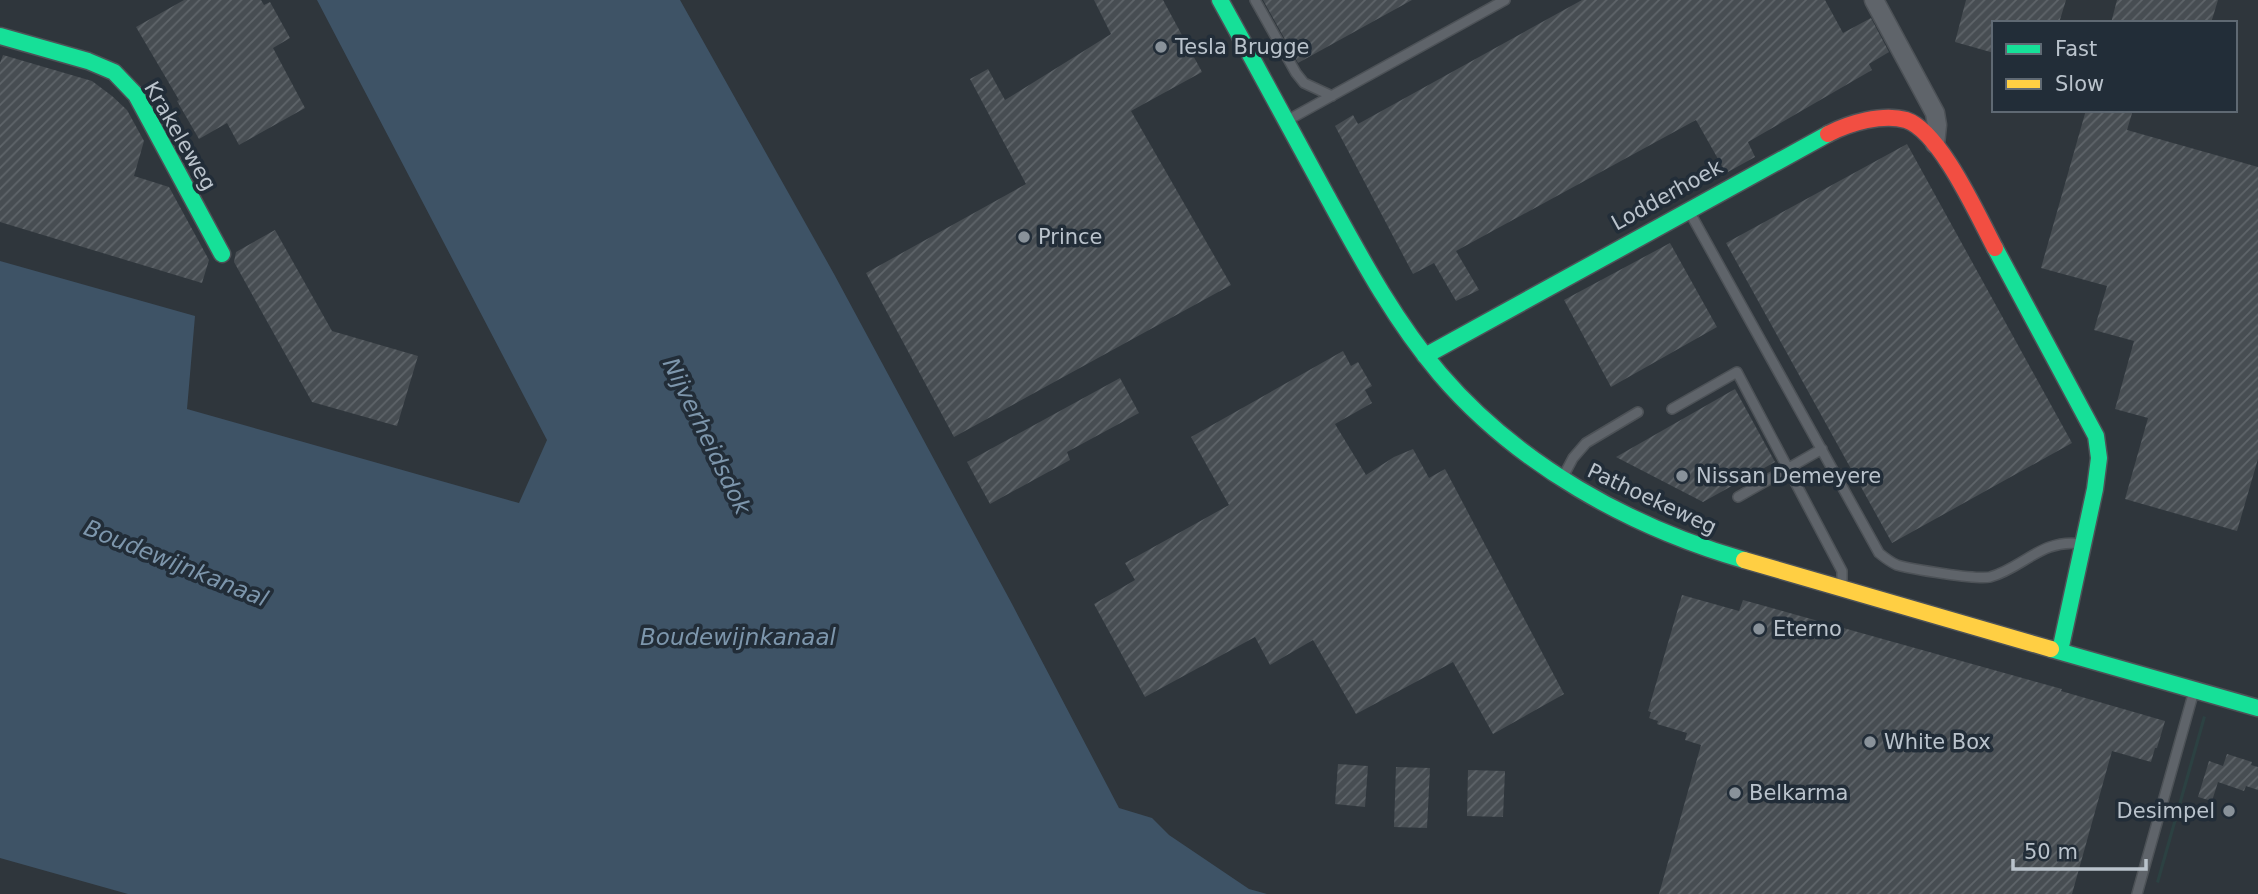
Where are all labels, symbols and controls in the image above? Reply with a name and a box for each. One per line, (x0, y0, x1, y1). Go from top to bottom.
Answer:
legend (1992, 21, 2237, 112)
place label: Tesla Brugge (1174, 35, 1309, 59)
text: Fast (2055, 37, 2097, 61)
marker: Tesla Brugge (1153, 39, 1169, 55)
text: Slow (2055, 72, 2104, 96)
street label: Krakeleweg (139, 77, 221, 195)
street label: Lodderhoek (1607, 154, 1727, 235)
place label: Prince (1038, 225, 1103, 249)
marker: Prince (1016, 229, 1032, 245)
water label: Nijverheidsdok (658, 353, 757, 520)
street label: Pathoekeweg (1584, 459, 1720, 539)
place label: Nissan Demeyere (1696, 464, 1881, 488)
marker: Nissan Demeyere (1674, 468, 1690, 484)
water label: Boudewijnkanaal (80, 514, 272, 612)
place label: Eterno (1773, 617, 1842, 641)
marker: Eterno (1751, 621, 1767, 637)
water label: Boudewijnkanaal (640, 624, 837, 650)
place label: White Box (1884, 730, 1991, 754)
marker: White Box (1862, 734, 1878, 750)
place label: Belkarma (1749, 781, 1848, 805)
marker: Belkarma (1727, 785, 1743, 801)
place label: Desimpel (2117, 799, 2215, 823)
marker: Desimpel (2221, 803, 2237, 819)
scale bar (2013, 828, 2146, 872)
text: 50 m (2024, 840, 2078, 864)

